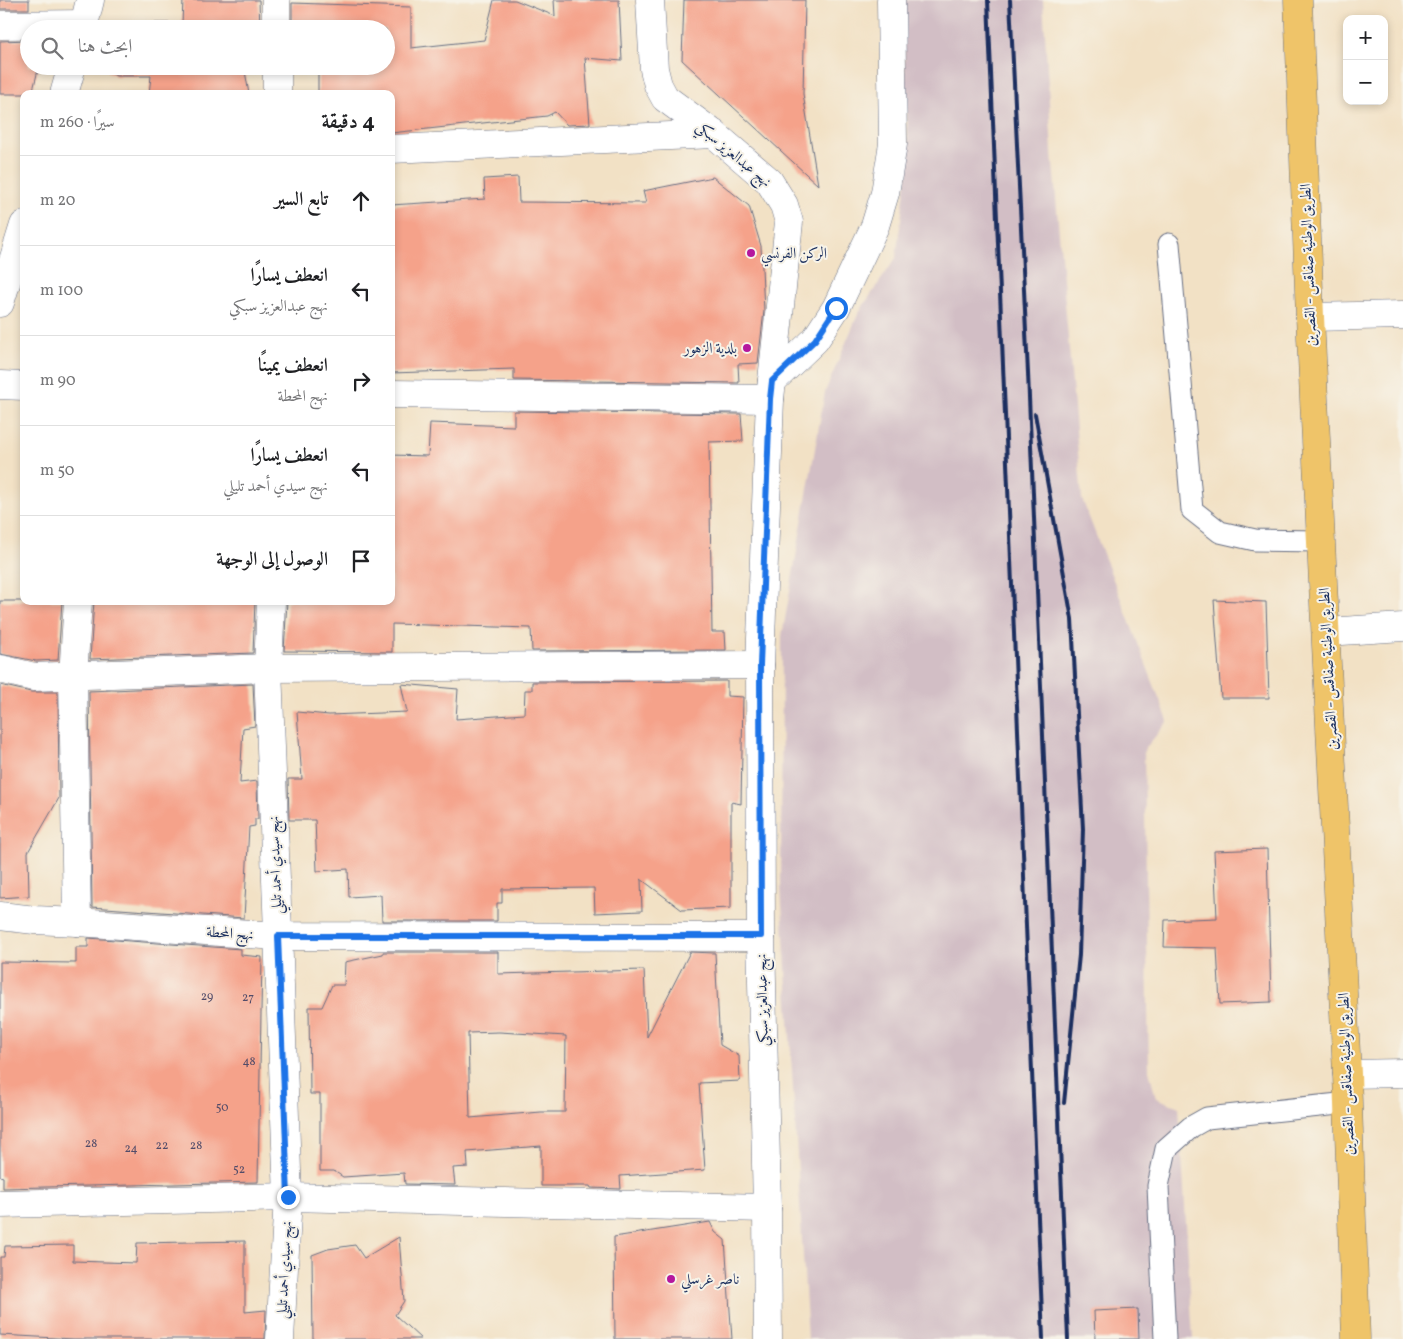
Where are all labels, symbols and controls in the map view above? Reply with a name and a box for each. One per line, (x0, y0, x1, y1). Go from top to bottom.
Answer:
map controls (1343, 15, 1388, 105)
button: + (1343, 15, 1388, 60)
search box (20, 20, 395, 75)
icon: search (38, 34, 66, 62)
text: ابحث هنا (78, 34, 132, 60)
button: − (1343, 60, 1388, 105)
text: 4 دقيقة (321, 108, 375, 137)
text: سيرًا · 260 m (40, 112, 115, 134)
street label: نهج عبدالعزيز سبكي (689, 117, 775, 195)
street label: الطريق الوطنية صفاقس - القصرين (1296, 183, 1323, 347)
text: تابع السير (275, 187, 328, 213)
icon: ahead (347, 187, 375, 215)
text: 20 m (40, 190, 75, 212)
place label: الركن الفرنسي (761, 244, 827, 267)
marker: الركن الفرنسي (745, 247, 757, 259)
text: انعطف يسارًا (250, 263, 328, 289)
icon: left (347, 277, 375, 305)
text: 100 m (40, 280, 83, 302)
text: نهج عبدالعزيز سبكي (229, 296, 328, 318)
route start (825, 297, 848, 320)
place label: بلدية الزهور (682, 339, 737, 360)
marker: بلدية الزهور (741, 342, 753, 354)
text: انعطف يمينًا (258, 353, 328, 379)
icon: right (347, 367, 375, 395)
text: 90 m (40, 370, 76, 392)
text: نهج المحطة (278, 386, 328, 408)
text: انعطف يسارًا (250, 443, 328, 469)
icon: left (347, 457, 375, 485)
text: 50 m (40, 460, 74, 482)
text: نهج سيدي أحمد تليلي (223, 476, 328, 498)
text: الوصول إلى الوجهة (216, 547, 328, 573)
icon: arrive (347, 547, 375, 575)
street label: الطريق الوطنية صفاقس - القصرين (1315, 587, 1344, 751)
street label: نهج سيدي أحمد تليلي (262, 815, 291, 914)
street label: نهج المحطة (205, 922, 254, 949)
street label: نهج عبدالعزيز سبكي (752, 953, 777, 1047)
house number: 29 (201, 989, 213, 1005)
house number: 27 (242, 990, 254, 1006)
street label: الطريق الوطنية صفاقس - القصرين (1334, 992, 1361, 1156)
house number: 48 (242, 1054, 256, 1070)
house number: 50 (216, 1100, 228, 1116)
house number: 28 (85, 1136, 97, 1152)
house number: 22 (156, 1138, 168, 1154)
house number: 28 (190, 1138, 202, 1154)
house number: 24 (124, 1141, 138, 1157)
house number: 52 (233, 1162, 245, 1178)
route end (277, 1186, 300, 1209)
street label: نهج سيدي أحمد تليلي (270, 1220, 301, 1320)
place label: ناصر غرسلي (681, 1270, 739, 1293)
marker: ناصر غرسلي (665, 1273, 677, 1285)

